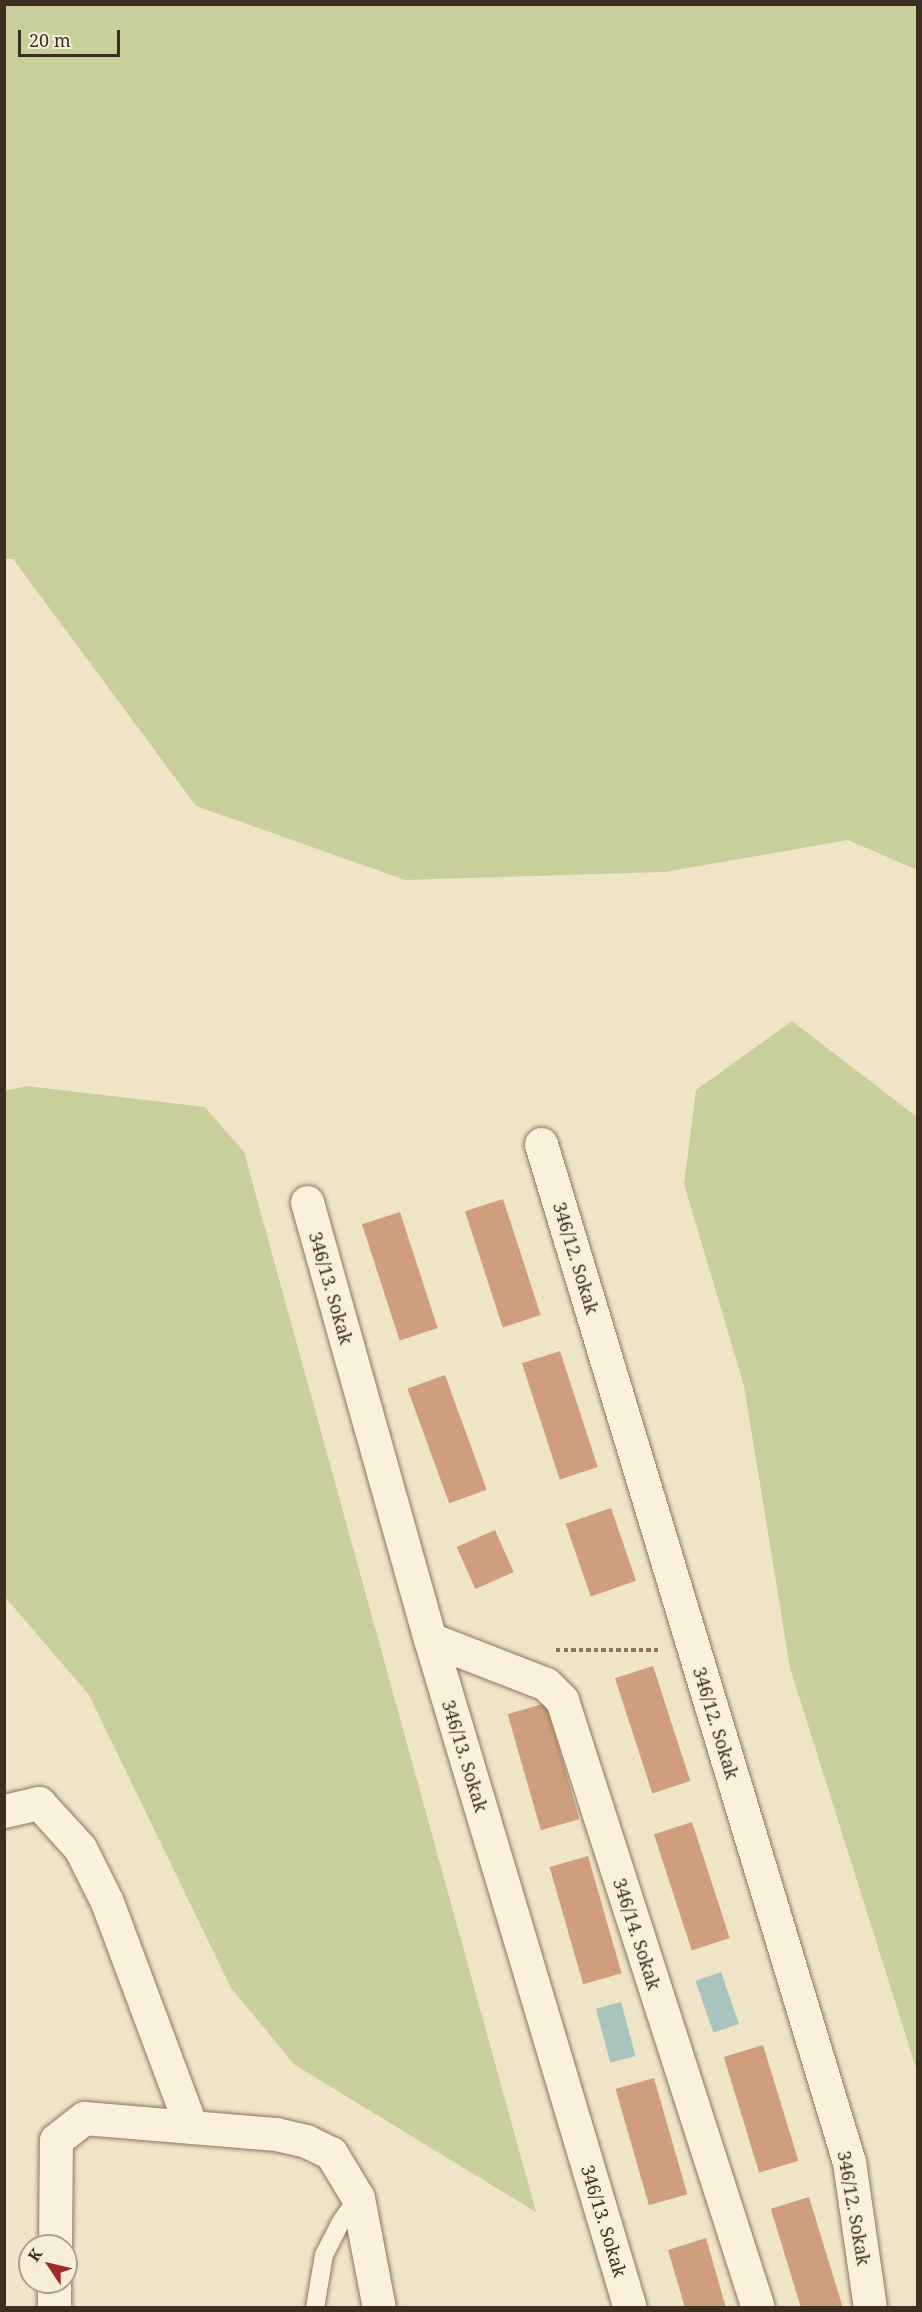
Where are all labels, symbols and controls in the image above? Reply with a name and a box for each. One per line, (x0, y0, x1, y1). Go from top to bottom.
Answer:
scale bar (21, 18, 123, 56)
text: 20 m (29, 28, 71, 52)
street label: 346/12. Sokak (549, 1199, 603, 1317)
street label: 346/13. Sokak (305, 1229, 357, 1347)
street label: 346/12. Sokak (689, 1664, 743, 1782)
street label: 346/13. Sokak (438, 1697, 492, 1815)
street label: 346/14. Sokak (609, 1875, 665, 1993)
street label: 346/12. Sokak (833, 2149, 875, 2267)
street label: 346/13. Sokak (577, 2162, 631, 2280)
north arrow (18, 2234, 78, 2294)
text: K (23, 2244, 47, 2266)

